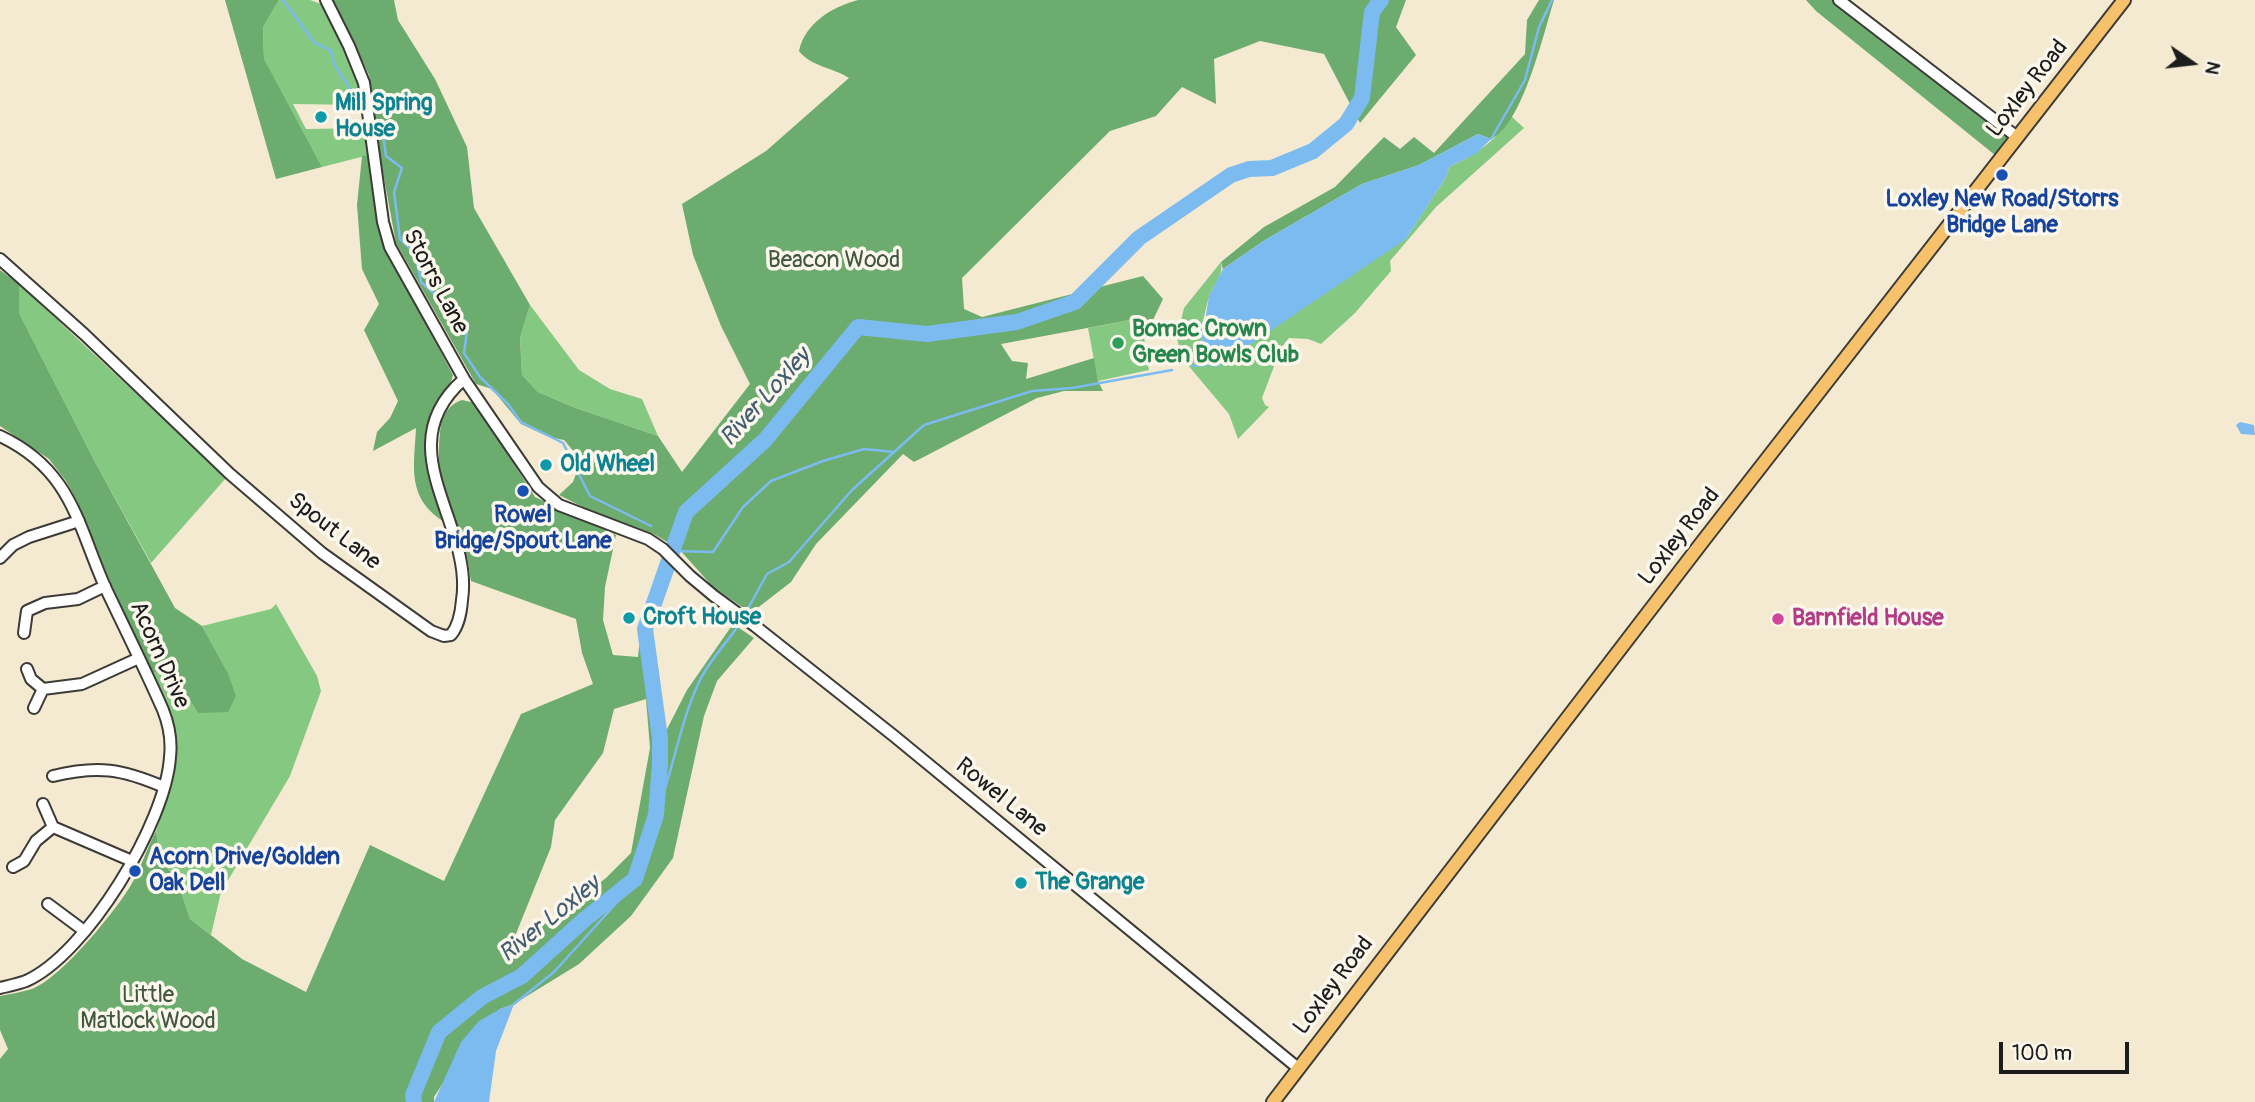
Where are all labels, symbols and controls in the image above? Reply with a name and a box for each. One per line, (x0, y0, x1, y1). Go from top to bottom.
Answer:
north arrow (2157, 28, 2227, 98)
street label: Loxley Road (1981, 35, 2075, 143)
text: N (2199, 59, 2226, 77)
place label: Mill Spring House (335, 90, 433, 144)
marker: Mill Spring House (313, 109, 329, 125)
marker: Loxley New Road/Storrs Bridge Lane (1994, 167, 2010, 183)
place label: Loxley New Road/Storrs Bridge Lane (1885, 186, 2119, 240)
street label: Storrs Lane (396, 225, 474, 339)
park label: Beacon Wood (768, 247, 900, 275)
place label: Bomac Crown Green Bowls Club (1132, 316, 1299, 370)
marker: Bomac Crown Green Bowls Club (1110, 335, 1126, 351)
water label: River Loxley (715, 343, 817, 453)
place label: Old Wheel (560, 451, 655, 479)
marker: Old Wheel (538, 457, 554, 473)
marker: Rowel Bridge/Spout Lane (515, 483, 531, 499)
street label: Loxley Road (1633, 483, 1727, 591)
street label: Spout Lane (282, 487, 386, 577)
place label: Rowel Bridge/Spout Lane (434, 502, 612, 556)
street label: Acorn Drive (123, 597, 195, 713)
place label: Croft House (643, 604, 761, 632)
place label: Barnfield House (1792, 605, 1944, 633)
marker: Croft House (621, 610, 637, 626)
marker: Barnfield House (1770, 611, 1786, 627)
street label: Rowel Lane (950, 753, 1052, 843)
place label: Acorn Drive/Golden Oak Dell (149, 844, 340, 898)
marker: Acorn Drive/Golden Oak Dell (127, 863, 143, 879)
place label: The Grange (1035, 869, 1144, 897)
water label: River Loxley (494, 871, 606, 969)
marker: The Grange (1013, 875, 1029, 891)
street label: Loxley Road (1288, 931, 1380, 1041)
park label: Little Matlock Wood (80, 982, 216, 1036)
scale bar (2003, 1028, 2132, 1072)
text: 100 m (2012, 1040, 2072, 1067)

